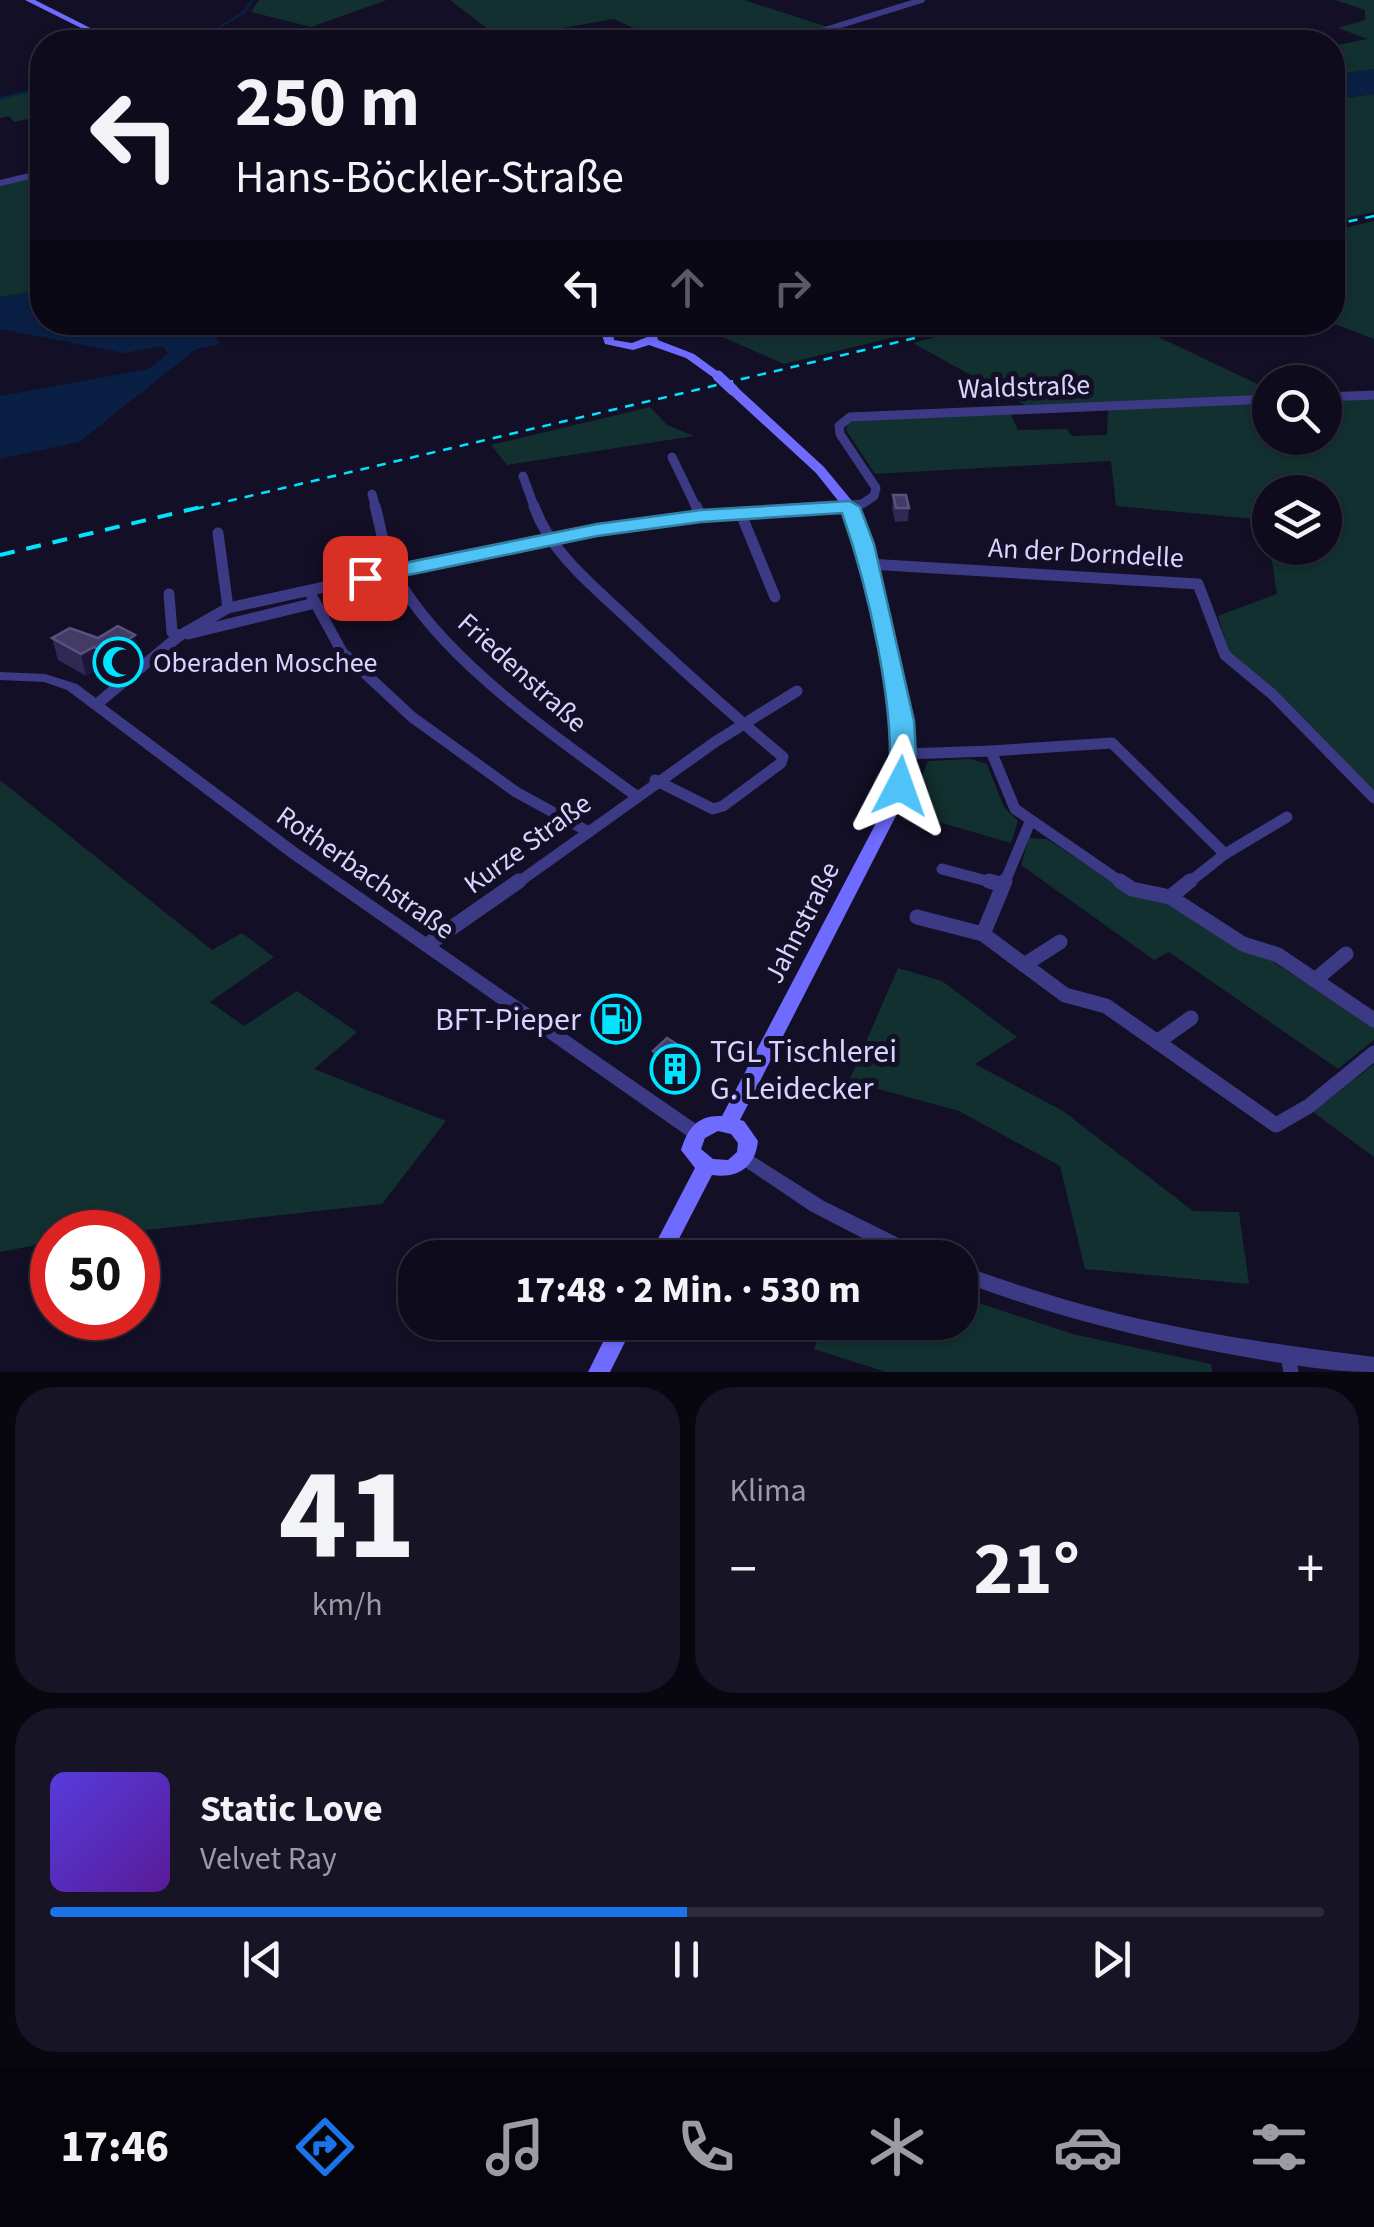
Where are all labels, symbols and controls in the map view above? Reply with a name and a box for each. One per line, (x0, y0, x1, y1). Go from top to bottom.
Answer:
text: 250 m (235, 53, 420, 153)
icon: left (70, 70, 200, 200)
text: Hans-Böckler-Straße (235, 146, 624, 210)
icon: left (555, 260, 610, 315)
icon: ahead (660, 260, 715, 315)
icon: right (765, 260, 820, 315)
street label: Waldstraße (957, 365, 1091, 409)
map controls (1252, 365, 1342, 565)
button: search (1252, 365, 1342, 455)
button: layers (1252, 475, 1342, 565)
street label: An der Dorndelle (987, 528, 1185, 578)
pin (323, 536, 408, 621)
icon: arrive (338, 551, 393, 606)
street label: Friedenstraße (449, 604, 596, 742)
mosque icon: Oberaden Moschee (92, 636, 144, 688)
place label: Oberaden Moschee (153, 643, 377, 683)
position arrow (848, 734, 952, 838)
street label: Kurze Straße (456, 784, 600, 904)
street label: Rotherbachstraße (268, 796, 463, 949)
street label: Jahnstraße (754, 855, 850, 990)
fuel station icon: BFT-Pieper (590, 993, 642, 1045)
place label: BFT-Pieper (435, 997, 582, 1043)
place label: TGL Tischlerei G. Leidecker (710, 1029, 897, 1112)
building icon: TGL Tischlerei G. Leidecker (649, 1043, 701, 1095)
speed limit sign: 50 (30, 1210, 160, 1340)
text: 17:48 · 2 Min. · 530 m (515, 1263, 861, 1317)
text: 41 (279, 1424, 416, 1609)
text: Klima (730, 1468, 807, 1514)
text: 21° (973, 1516, 1080, 1623)
text: − (730, 1531, 757, 1609)
text: + (1297, 1531, 1324, 1609)
text: km/h (312, 1582, 383, 1628)
text: Static Love (200, 1782, 383, 1836)
text: Velvet Ray (200, 1836, 337, 1882)
icon: previous (235, 1932, 290, 1987)
icon: pause (659, 1932, 714, 1987)
icon: next (1084, 1932, 1139, 1987)
icon: directions (290, 2112, 360, 2182)
icon: music (480, 2112, 550, 2182)
icon: phone (671, 2112, 741, 2182)
icon: climate (862, 2112, 932, 2182)
icon: car (1053, 2112, 1123, 2182)
icon: filters (1244, 2112, 1314, 2182)
text: 17:46 (60, 2115, 169, 2179)

